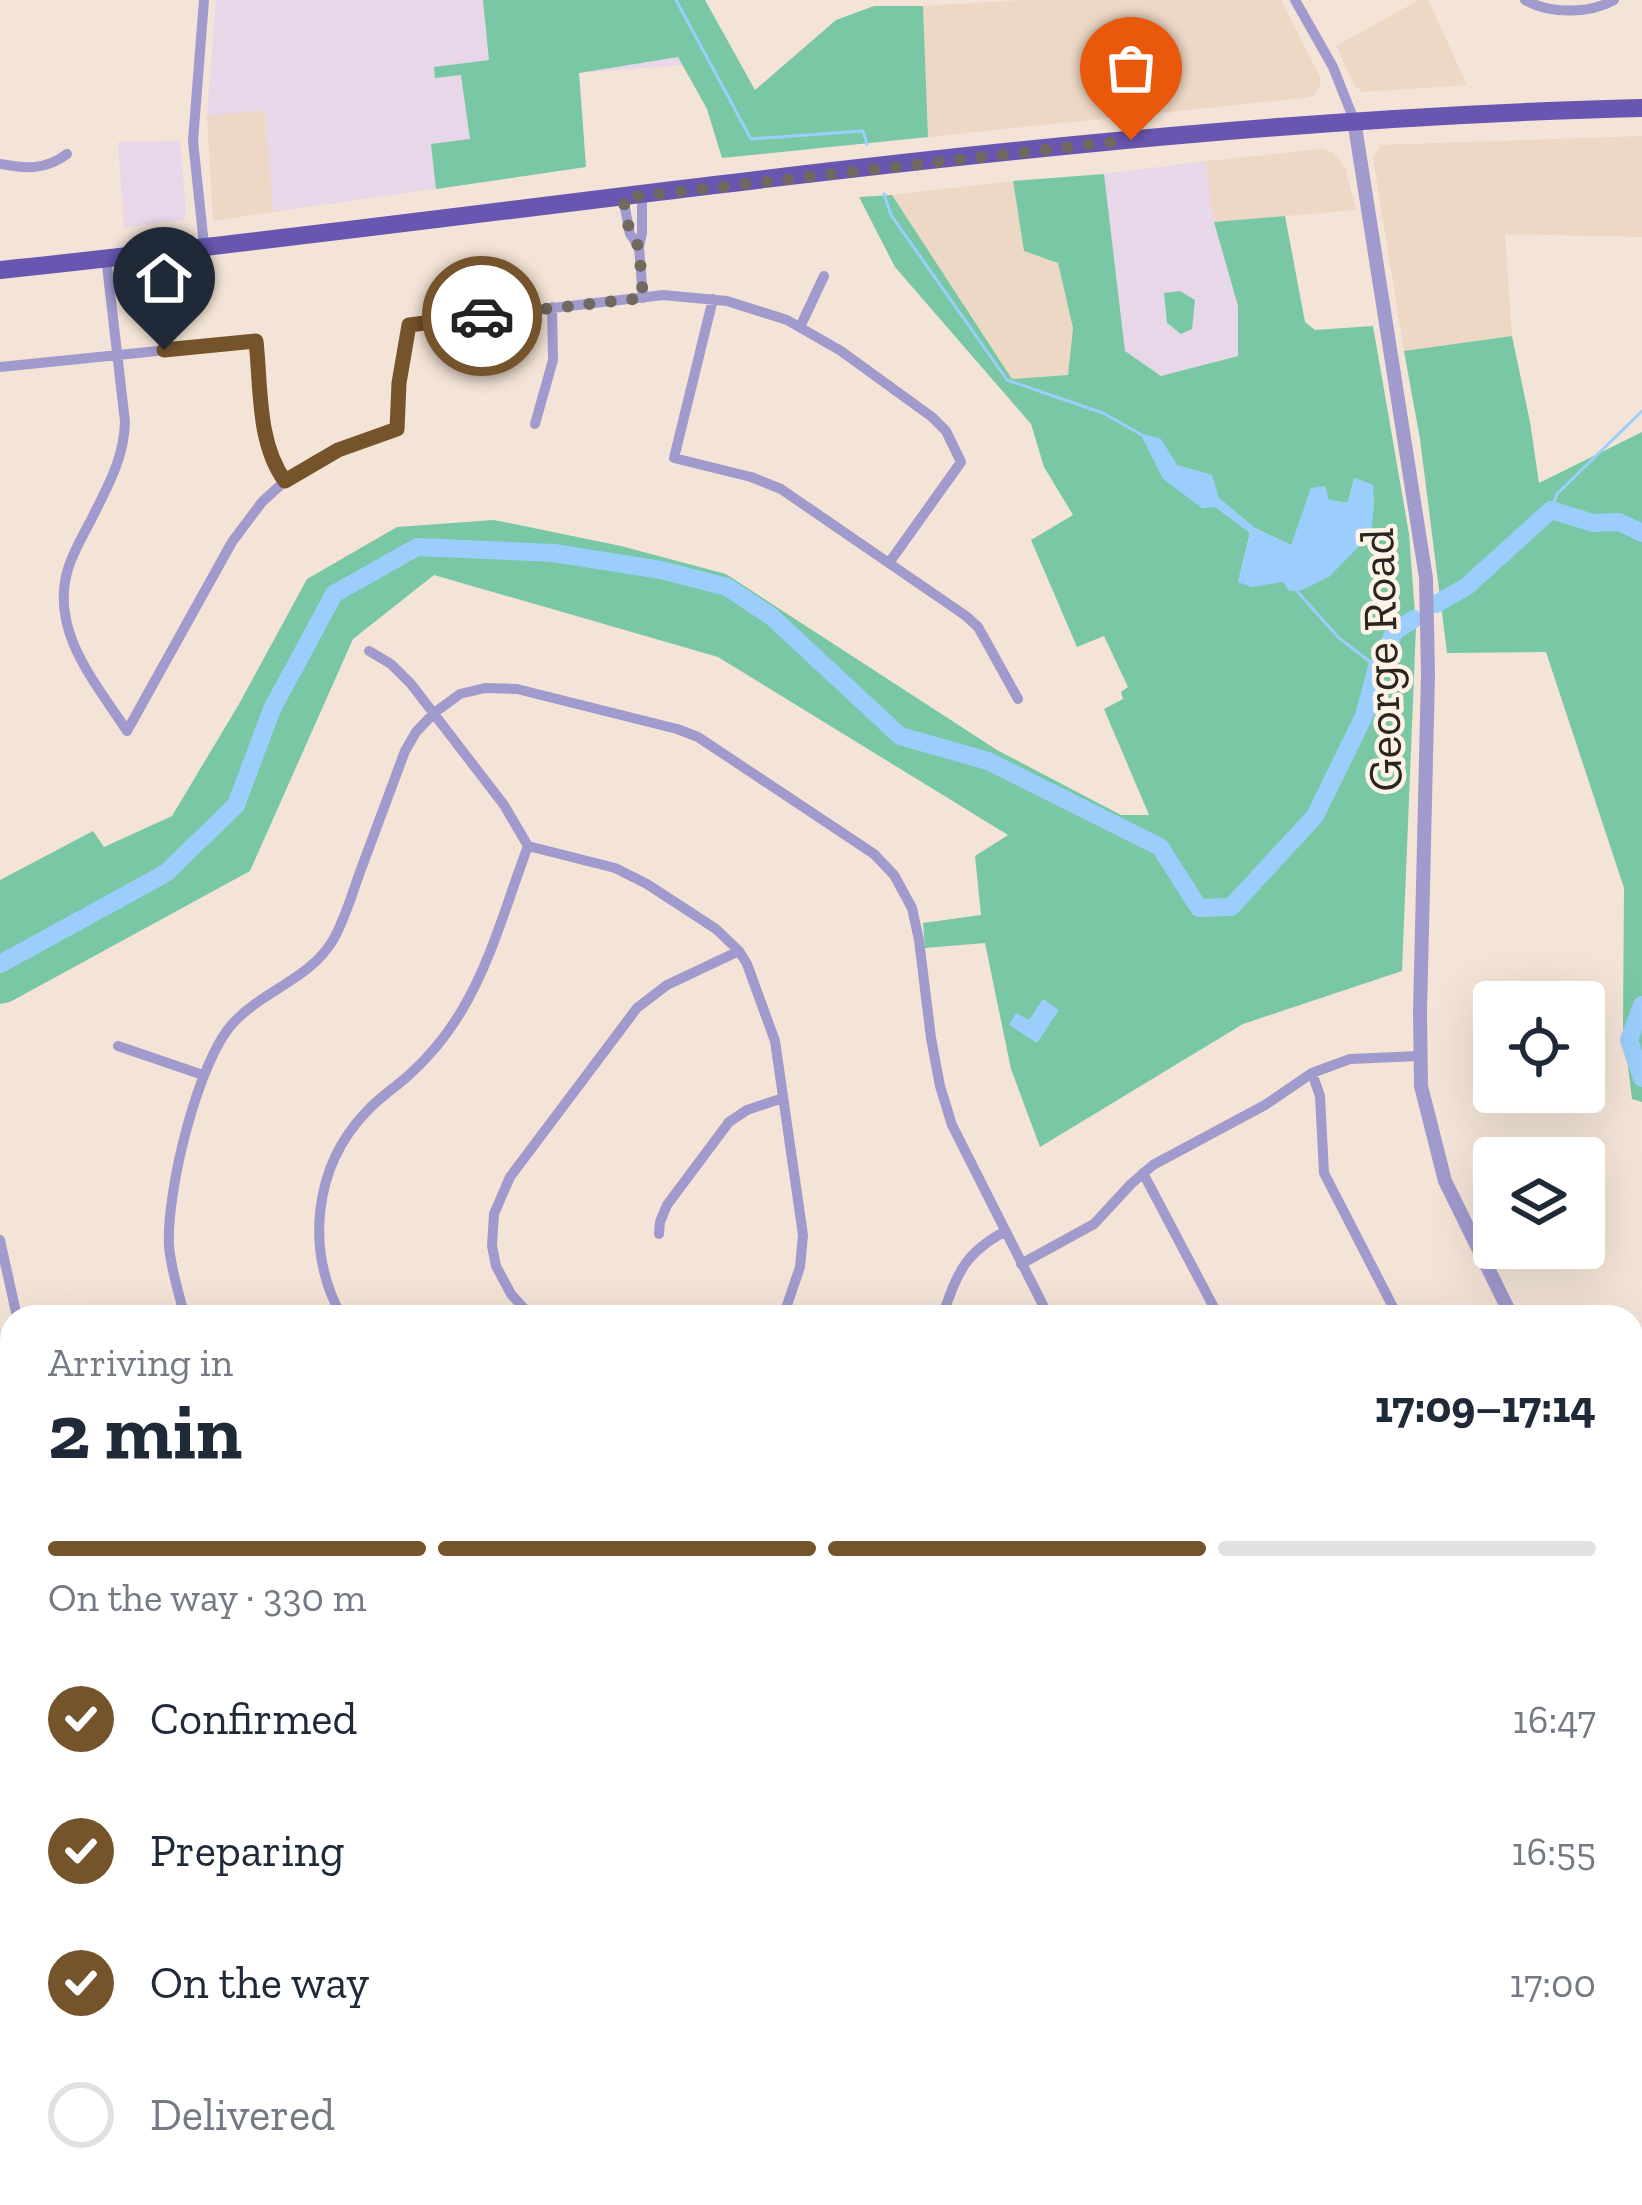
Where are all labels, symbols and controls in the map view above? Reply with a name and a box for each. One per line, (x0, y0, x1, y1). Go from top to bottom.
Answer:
pin (1080, 17, 1182, 140)
icon: bag (1098, 35, 1164, 101)
pin (113, 227, 215, 350)
icon: home (131, 245, 197, 311)
courier (422, 256, 542, 376)
icon: car (449, 283, 515, 349)
street label: George Road (1348, 527, 1414, 793)
map controls (1473, 981, 1605, 1269)
button: locate (1473, 981, 1605, 1113)
button: layers (1473, 1137, 1605, 1269)
text: Arriving in (48, 1339, 233, 1386)
text: 17:09–17:14 (1375, 1380, 1596, 1434)
text: 2 min (48, 1384, 242, 1478)
text: On the way · 330 m (48, 1574, 366, 1621)
icon: check (48, 1686, 114, 1752)
text: Confirmed (150, 1692, 357, 1746)
text: 16:47 (1513, 1696, 1596, 1743)
icon: check (48, 1818, 114, 1884)
text: Preparing (150, 1824, 344, 1878)
text: 16:55 (1512, 1828, 1596, 1875)
icon: check (48, 1950, 114, 2016)
text: On the way (150, 1956, 369, 2010)
text: 17:00 (1510, 1960, 1596, 2007)
text: Delivered (150, 2088, 335, 2142)

